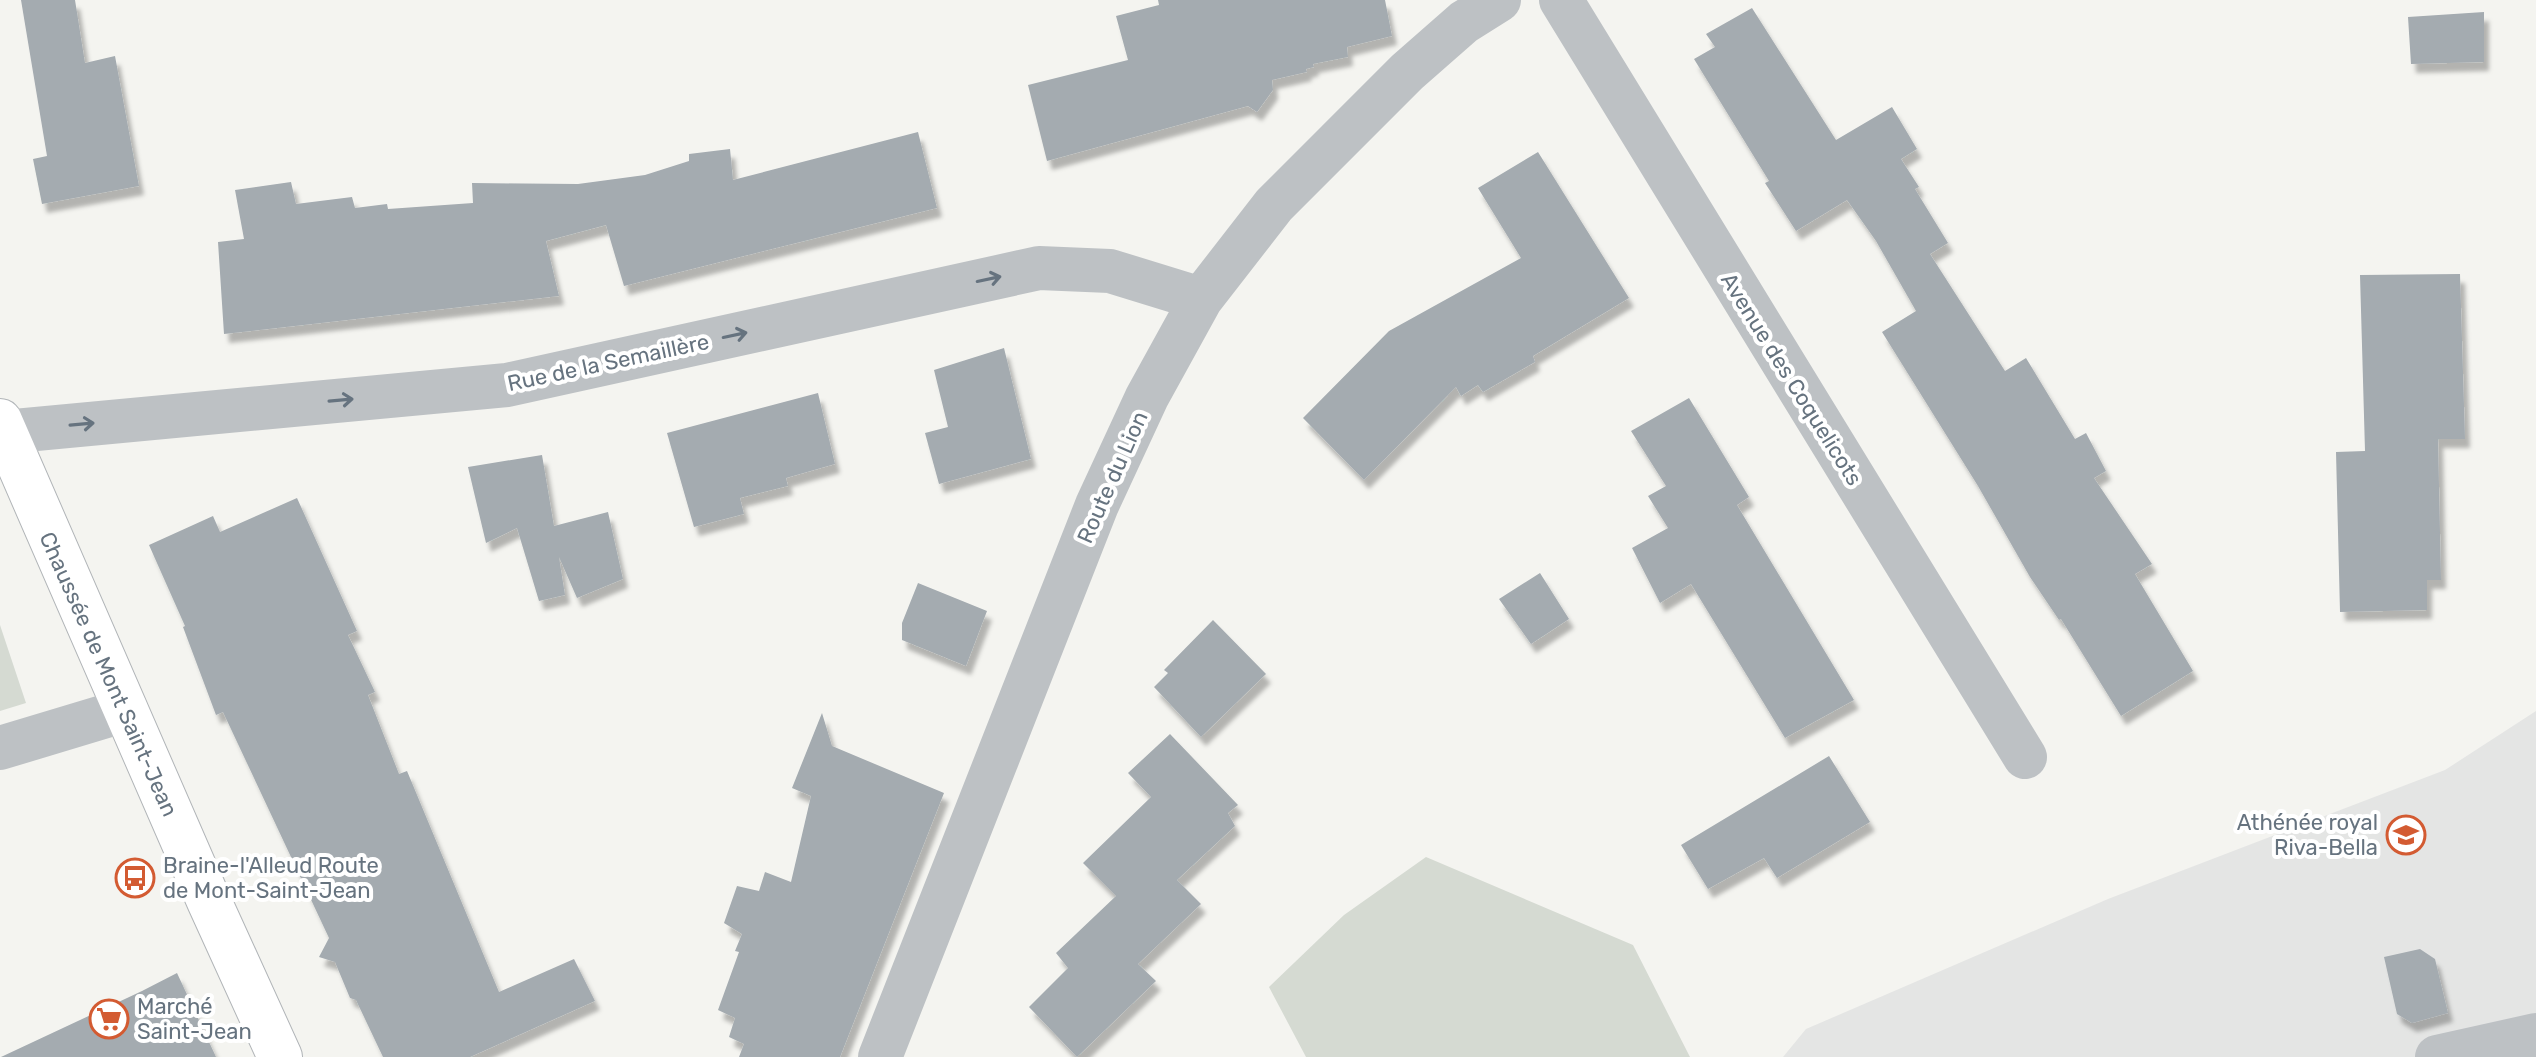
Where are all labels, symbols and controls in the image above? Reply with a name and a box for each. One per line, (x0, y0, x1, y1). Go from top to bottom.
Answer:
street label: Avenue des Coquelicots (1715, 268, 1868, 491)
one-way arrow (975, 271, 1001, 286)
one-way arrow (722, 327, 747, 342)
street label: Rue de la Semaillère (505, 328, 711, 397)
one-way arrow (327, 393, 354, 408)
street label: Route du Lion (1071, 407, 1154, 547)
one-way arrow (68, 416, 95, 431)
street label: Chaussée de Mont Saint-Jean (33, 528, 184, 821)
place label: Athénée royal Riva-Bella (2237, 809, 2378, 861)
school or university icon: Athénée royal Riva-Bella (2385, 814, 2427, 856)
place label: Braine-l'Alleud Route de Mont-Saint-Jean (163, 852, 379, 904)
bus stop icon: Braine-l'Alleud Route de Mont-Saint-Jean (114, 857, 156, 899)
place label: Marché Saint-Jean (137, 993, 252, 1045)
supermarket icon: Marché Saint-Jean (88, 998, 130, 1040)

